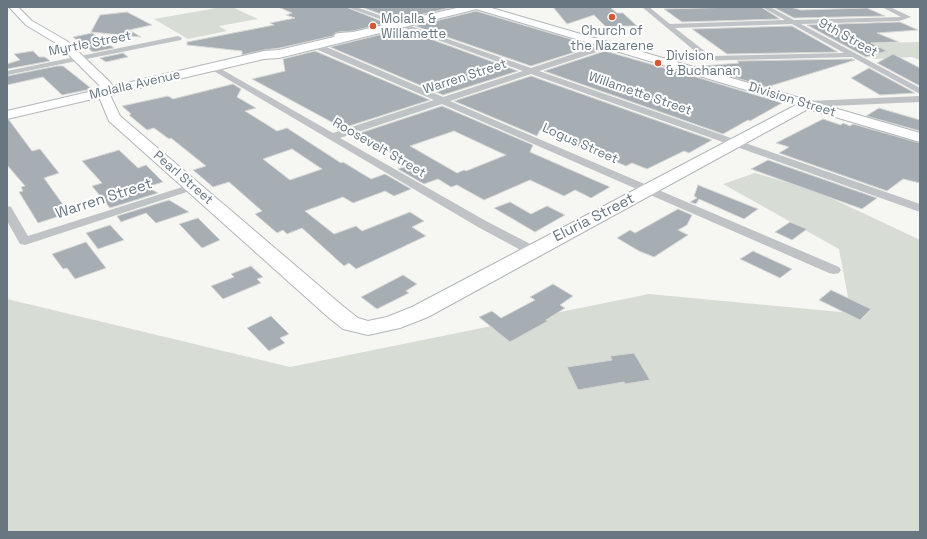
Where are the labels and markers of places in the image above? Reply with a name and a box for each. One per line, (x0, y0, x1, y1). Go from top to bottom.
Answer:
place label: Molalla & Willamette (381, 11, 446, 42)
marker: Church of the Nazarene (607, 12, 617, 22)
marker: Molalla & Willamette (368, 21, 378, 31)
place label: Church of the Nazarene (570, 23, 654, 54)
place label: Division & Buchanan (666, 48, 740, 79)
marker: Division & Buchanan (653, 58, 663, 68)

